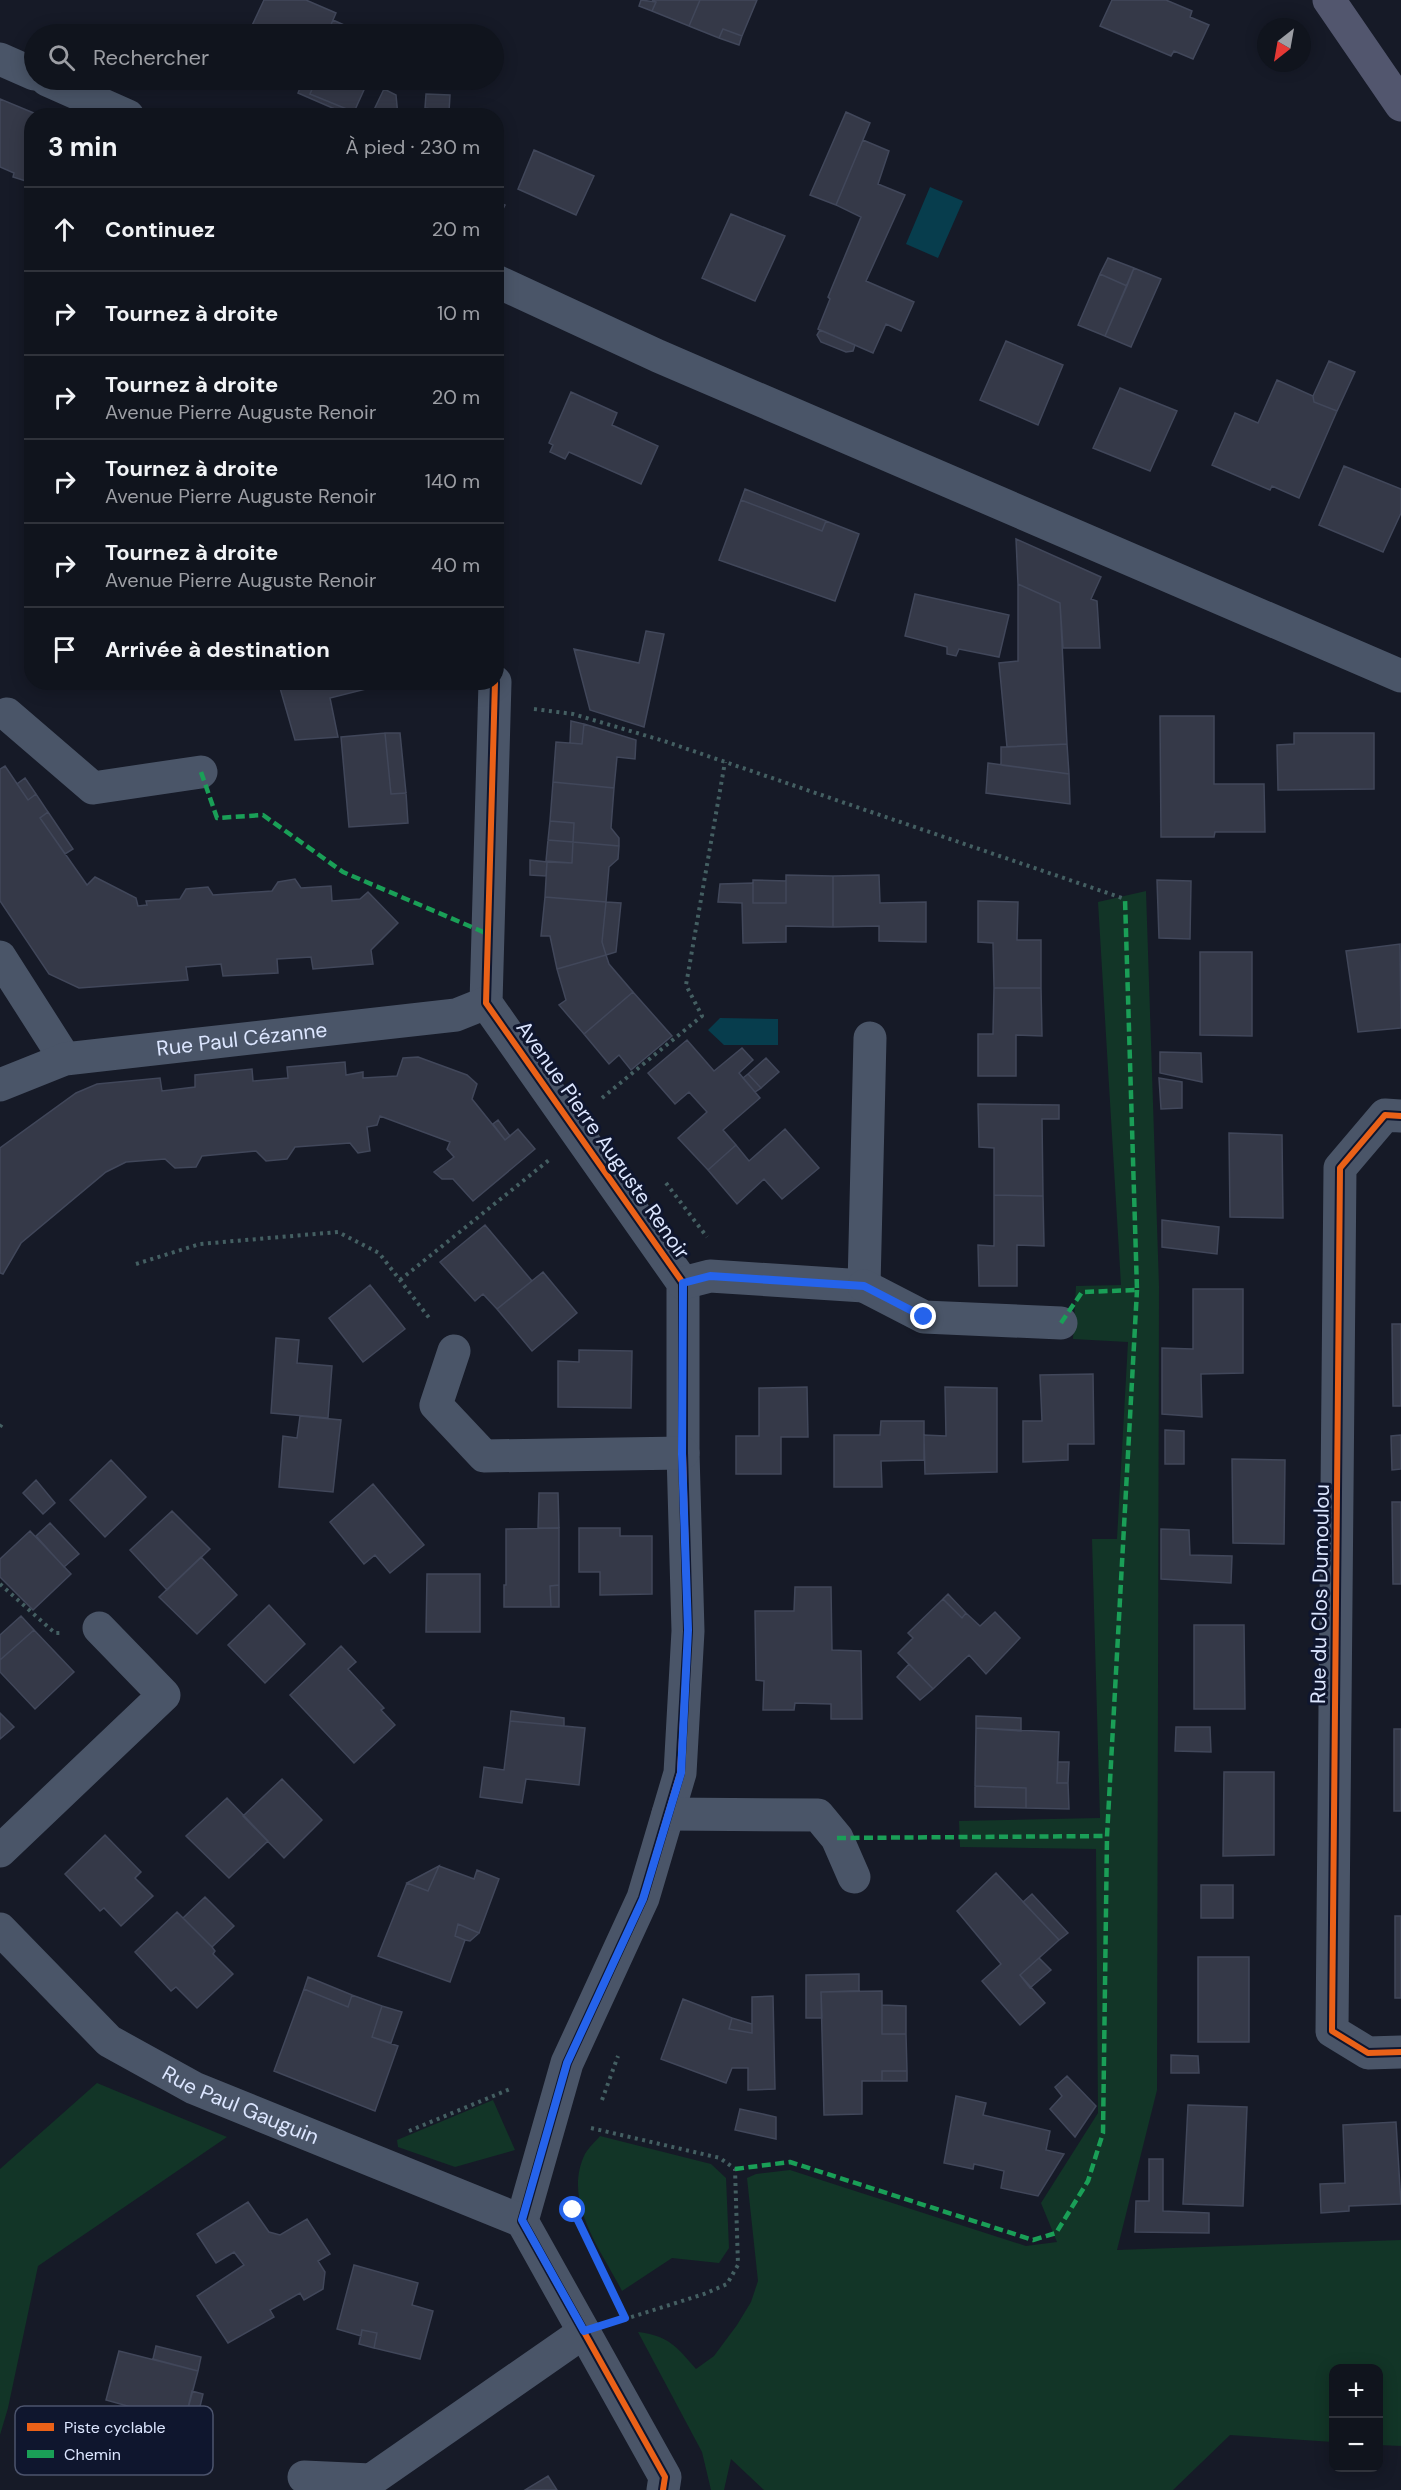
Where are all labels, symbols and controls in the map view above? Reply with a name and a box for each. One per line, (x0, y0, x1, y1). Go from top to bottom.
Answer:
north arrow (1257, 18, 1311, 72)
search box (24, 24, 504, 90)
icon: search (45, 41, 78, 74)
text: Rechercher (93, 43, 209, 72)
text: 3 min (48, 130, 117, 164)
text: À pied · 230 m (345, 134, 480, 160)
icon: ahead (48, 213, 81, 246)
text: Continuez (105, 215, 215, 244)
text: 20 m (432, 216, 480, 242)
icon: right (48, 297, 81, 330)
text: Tournez à droite (105, 299, 278, 328)
text: 10 m (437, 300, 480, 326)
text: Tournez à droite (105, 370, 278, 399)
icon: right (48, 381, 81, 414)
text: 20 m (432, 384, 480, 410)
text: Avenue Pierre Auguste Renoir (105, 399, 376, 425)
text: Tournez à droite (105, 454, 278, 483)
icon: right (48, 465, 81, 498)
text: 140 m (425, 468, 480, 494)
text: Avenue Pierre Auguste Renoir (105, 483, 376, 509)
text: Tournez à droite (105, 538, 278, 567)
icon: right (48, 549, 81, 582)
text: 40 m (431, 552, 480, 578)
text: Avenue Pierre Auguste Renoir (105, 567, 376, 593)
icon: arrive (48, 633, 81, 666)
text: Arrivée à destination (105, 635, 330, 664)
street label: Avenue Pierre Auguste Renoir (510, 1015, 696, 1265)
street label: Rue Paul Cézanne (155, 1016, 329, 1063)
route end (910, 1303, 936, 1329)
street label: Rue du Clos Dumoulou (1304, 1484, 1336, 1704)
street label: Rue Paul Gauguin (157, 2059, 323, 2151)
route start (559, 2196, 585, 2222)
map controls (1329, 2364, 1383, 2472)
button: + (1329, 2364, 1383, 2418)
legend (15, 2406, 213, 2475)
text: Piste cyclable (64, 2417, 166, 2438)
button: − (1329, 2418, 1383, 2472)
text: Chemin (64, 2444, 121, 2465)

